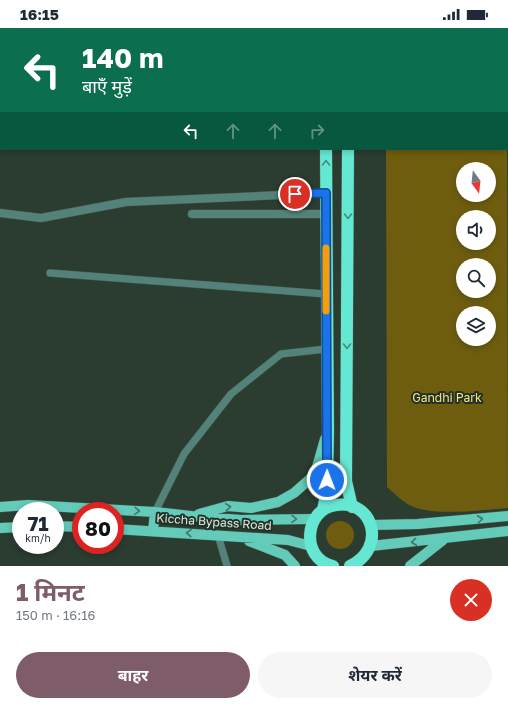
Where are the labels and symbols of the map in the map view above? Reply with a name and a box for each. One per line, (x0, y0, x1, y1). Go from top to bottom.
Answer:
one-way arrow (322, 160, 330, 166)
north arrow (456, 162, 496, 202)
pin (278, 177, 312, 211)
one-way arrow (344, 213, 352, 219)
one-way arrow (343, 343, 351, 349)
park label: Gandhi Park (412, 390, 482, 405)
position arrow (306, 459, 348, 501)
speed limit sign: 80 (72, 502, 124, 554)
one-way arrow (225, 503, 232, 512)
one-way arrow (134, 506, 140, 515)
street label: Kiccha Bypass Road (156, 510, 272, 533)
one-way arrow (291, 515, 297, 523)
one-way arrow (476, 515, 483, 524)
one-way arrow (186, 529, 192, 538)
one-way arrow (411, 537, 417, 546)

